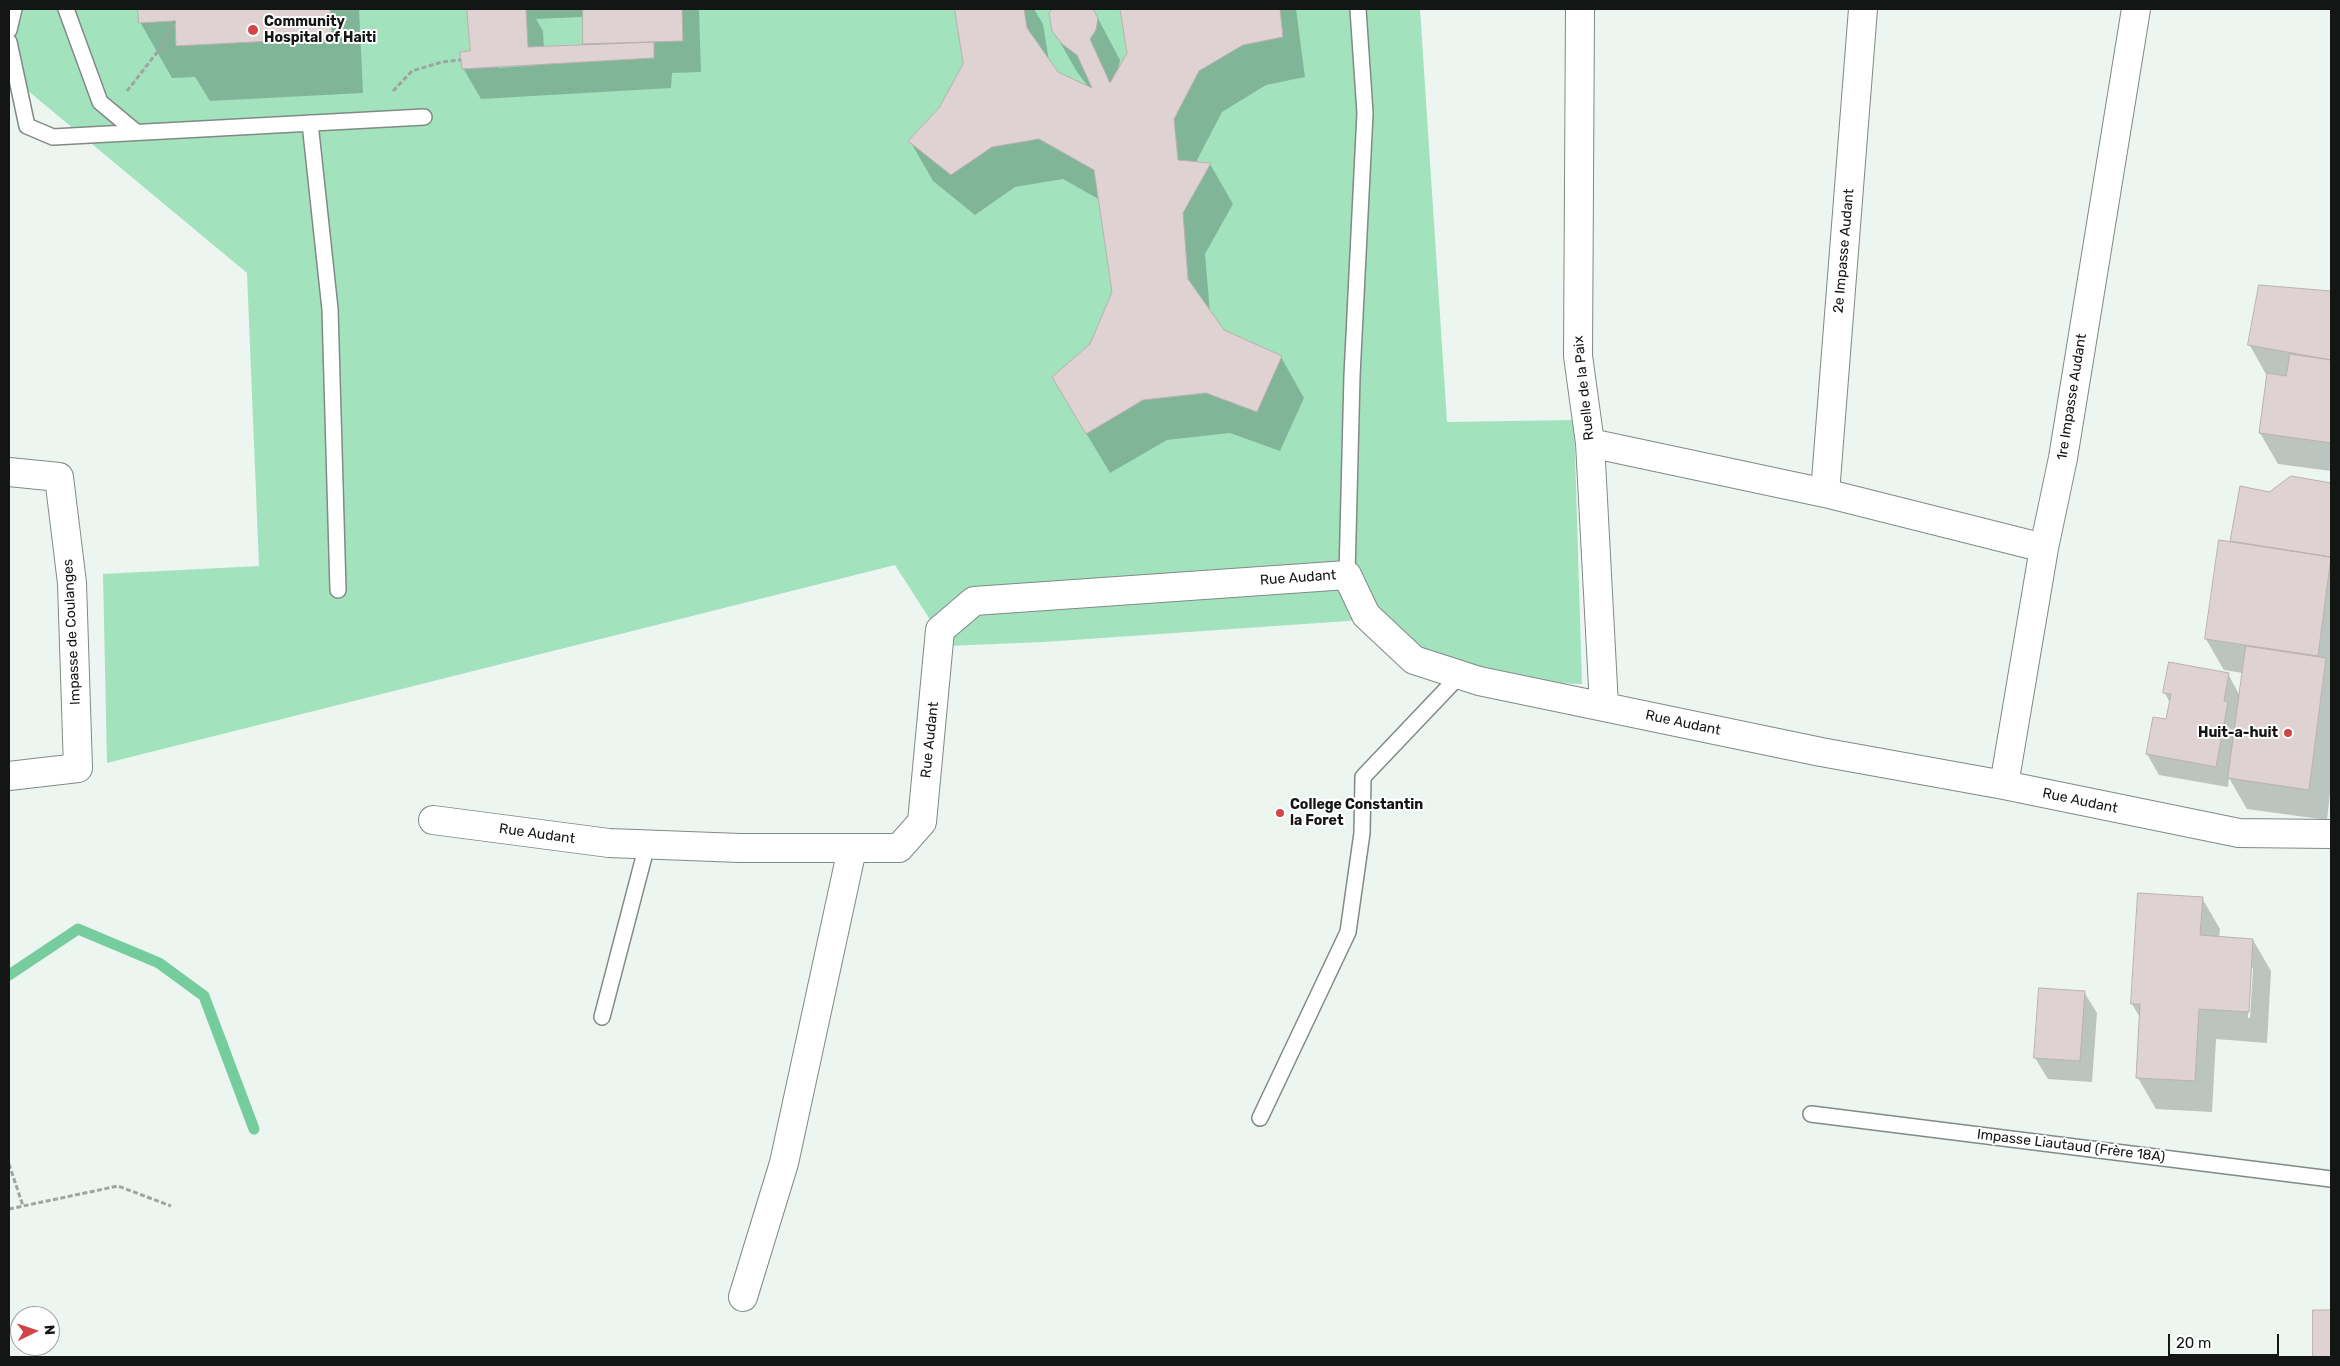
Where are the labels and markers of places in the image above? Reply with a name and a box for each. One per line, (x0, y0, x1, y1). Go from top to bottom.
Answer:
place label: Community Hospital of Haiti (264, 14, 376, 46)
marker: Community Hospital of Haiti (246, 23, 260, 37)
place label: Huit-a-huit (2198, 725, 2278, 741)
marker: Huit-a-huit (2282, 727, 2294, 739)
place label: College Constantin la Foret (1290, 797, 1423, 830)
marker: College Constantin la Foret (1274, 807, 1286, 819)

